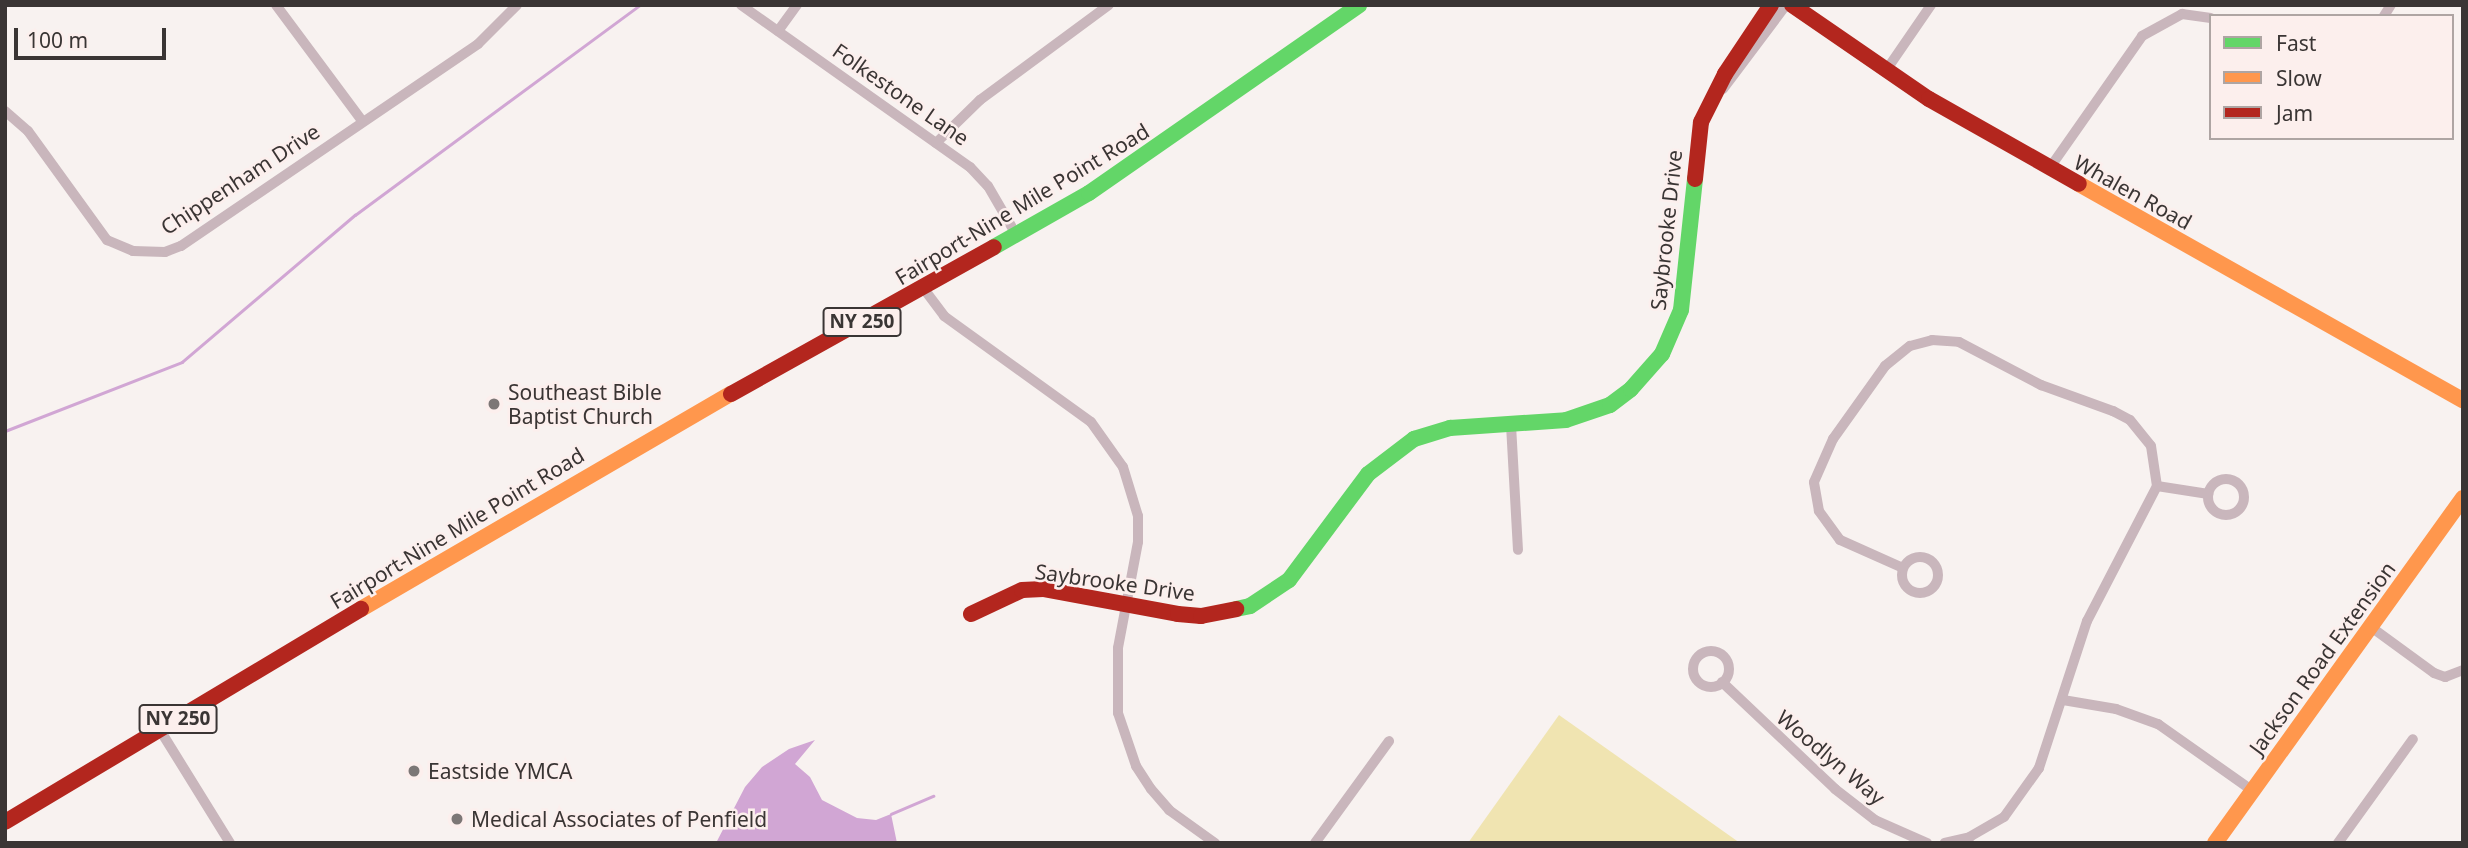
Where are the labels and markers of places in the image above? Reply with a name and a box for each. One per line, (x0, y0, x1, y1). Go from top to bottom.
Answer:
place label: Southeast Bible Baptist Church (508, 379, 662, 429)
marker: Southeast Bible Baptist Church (486, 396, 502, 412)
place label: Eastside YMCA (428, 758, 572, 784)
marker: Eastside YMCA (406, 763, 422, 779)
place label: Medical Associates of Penfield (471, 806, 767, 832)
marker: Medical Associates of Penfield (449, 811, 465, 827)

